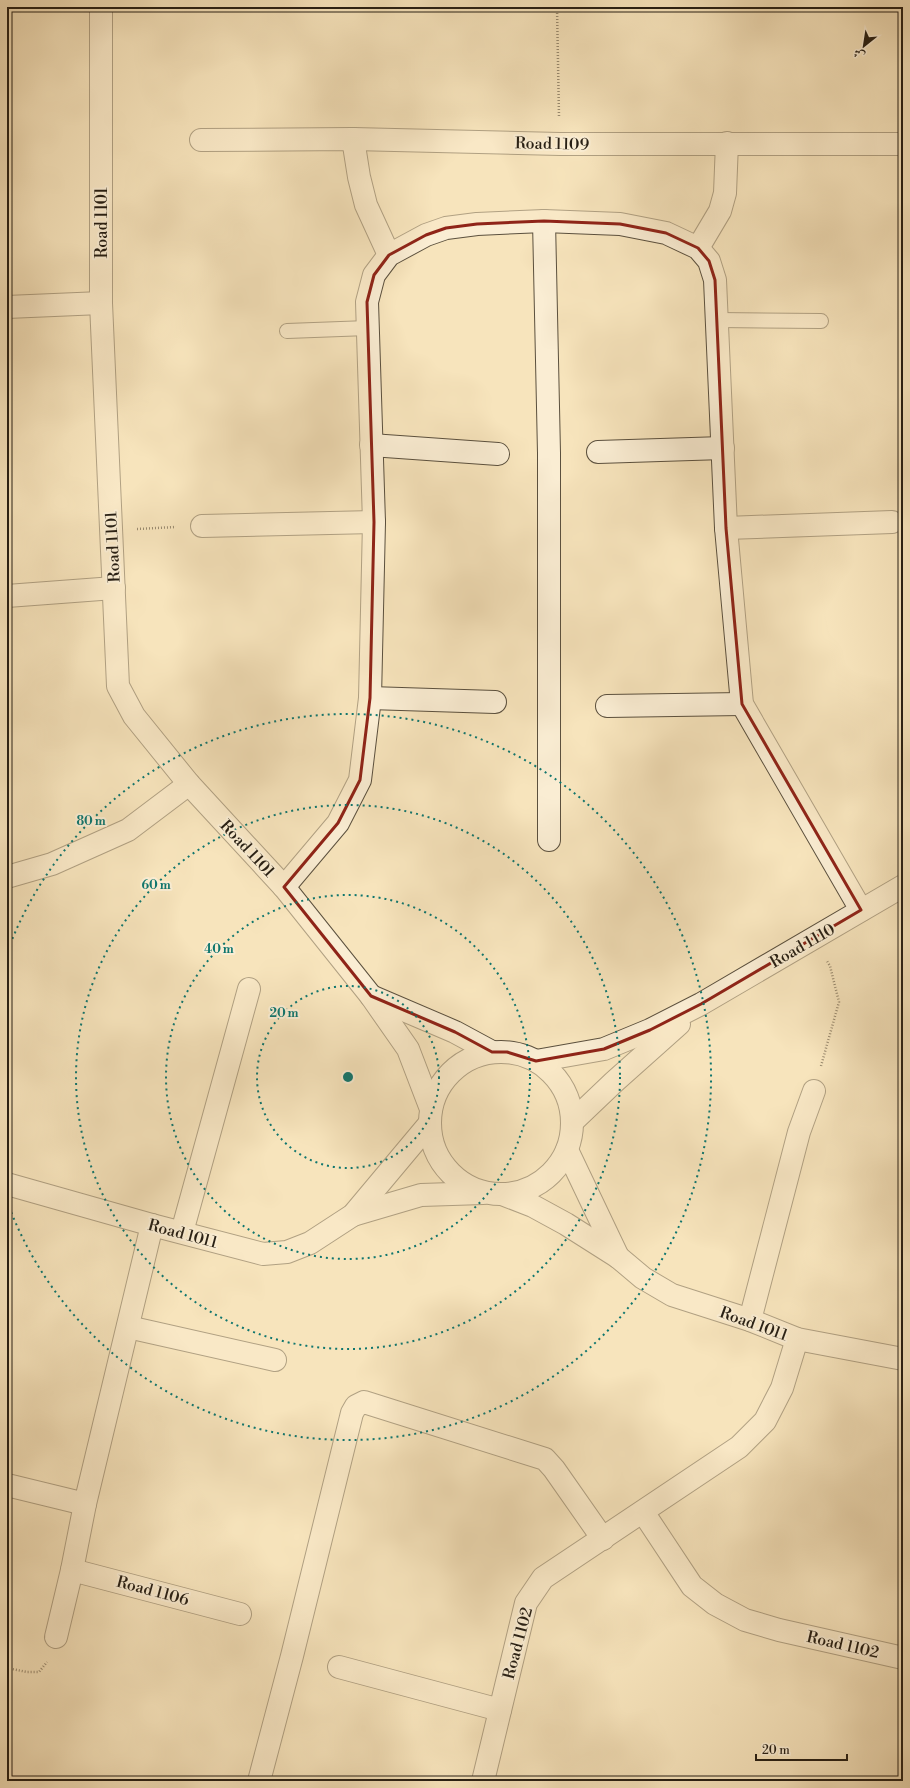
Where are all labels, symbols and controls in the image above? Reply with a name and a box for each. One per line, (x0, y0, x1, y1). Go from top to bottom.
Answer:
north arrow (844, 26, 884, 66)
text: ش (851, 45, 868, 63)
street label: Road 1109 (515, 133, 590, 155)
street label: Road 1101 (92, 187, 112, 259)
street label: Road 1101 (101, 511, 125, 583)
text: 80 m (76, 814, 106, 829)
street label: Road 1101 (216, 816, 279, 882)
text: 60 m (141, 878, 171, 893)
street label: Road 1110 (766, 919, 839, 973)
text: 40 m (204, 942, 234, 957)
text: 20 m (269, 1006, 299, 1021)
centre of rings (341, 1070, 355, 1084)
street label: Road 1011 (146, 1215, 220, 1253)
street label: Road 1011 (717, 1302, 791, 1346)
street label: Road 1106 (114, 1572, 192, 1610)
street label: Road 1102 (499, 1605, 537, 1681)
street label: Road 1102 (805, 1627, 881, 1663)
scale bar (756, 1736, 847, 1762)
text: 20 m (762, 1743, 790, 1758)

